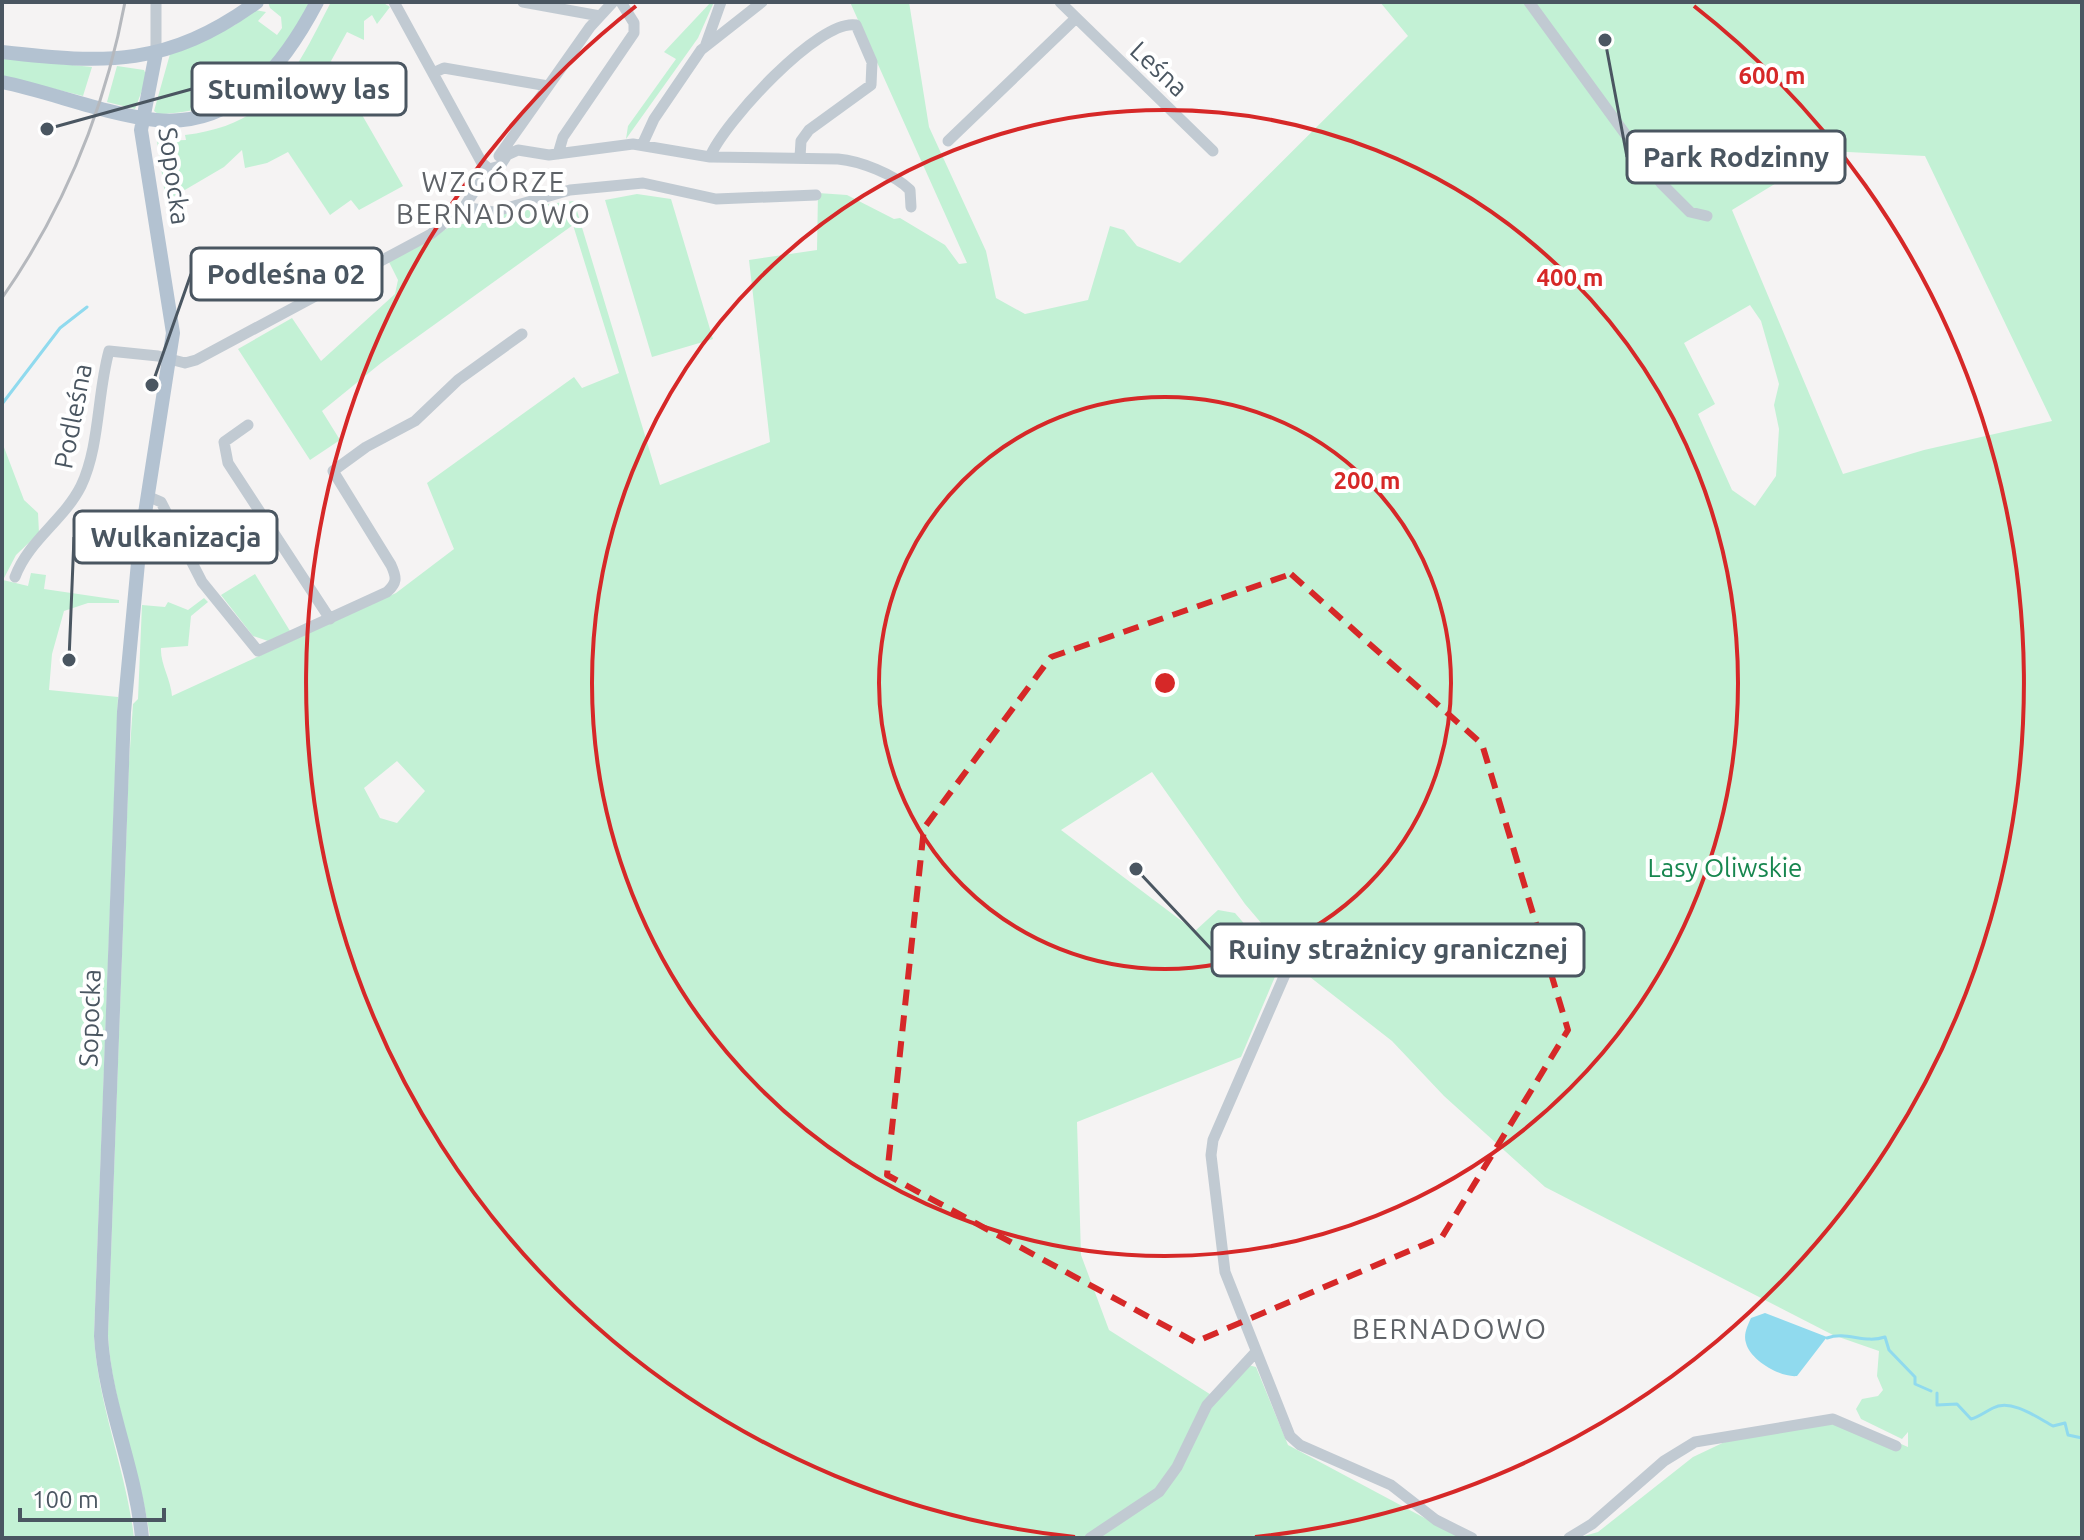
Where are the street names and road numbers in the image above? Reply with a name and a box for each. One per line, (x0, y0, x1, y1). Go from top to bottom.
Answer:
street label: Leśna (1125, 35, 1194, 102)
street label: Sopocka (153, 125, 196, 226)
street label: Podleśna (48, 361, 97, 471)
street label: Sopocka (73, 969, 106, 1067)

